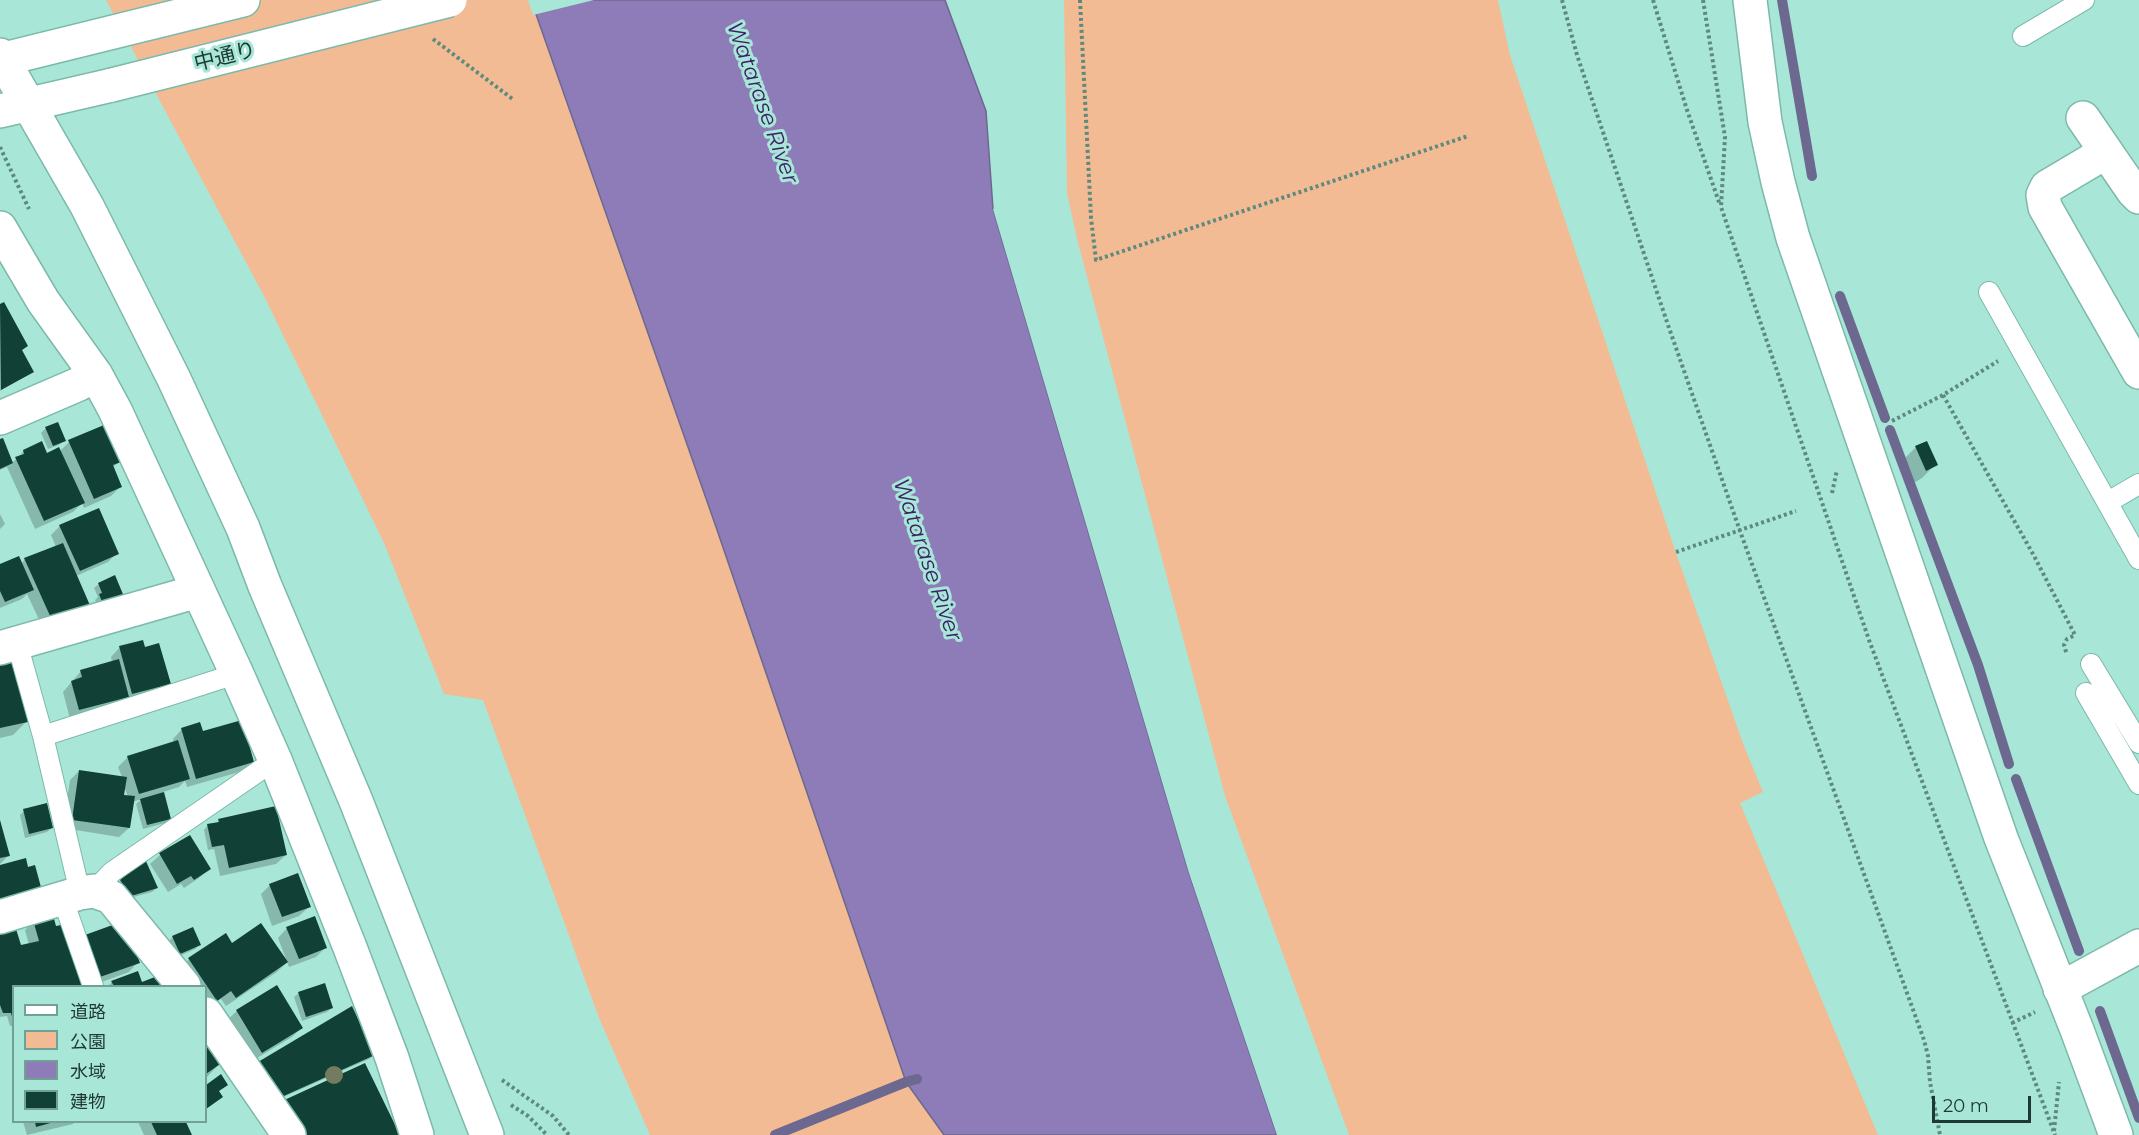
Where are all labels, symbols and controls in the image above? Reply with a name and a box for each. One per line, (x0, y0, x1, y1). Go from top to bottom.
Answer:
water label: Watarase River (721, 19, 803, 187)
street label: 中通り (191, 37, 259, 77)
water label: Watarase River (887, 475, 967, 645)
legend (12, 985, 207, 1123)
text: 道路 (70, 1001, 106, 1023)
text: 公園 (70, 1031, 106, 1053)
text: 水域 (70, 1061, 106, 1083)
scale bar (1935, 1084, 2034, 1122)
text: 建物 (70, 1091, 106, 1113)
text: 20 m (1943, 1095, 1989, 1117)

